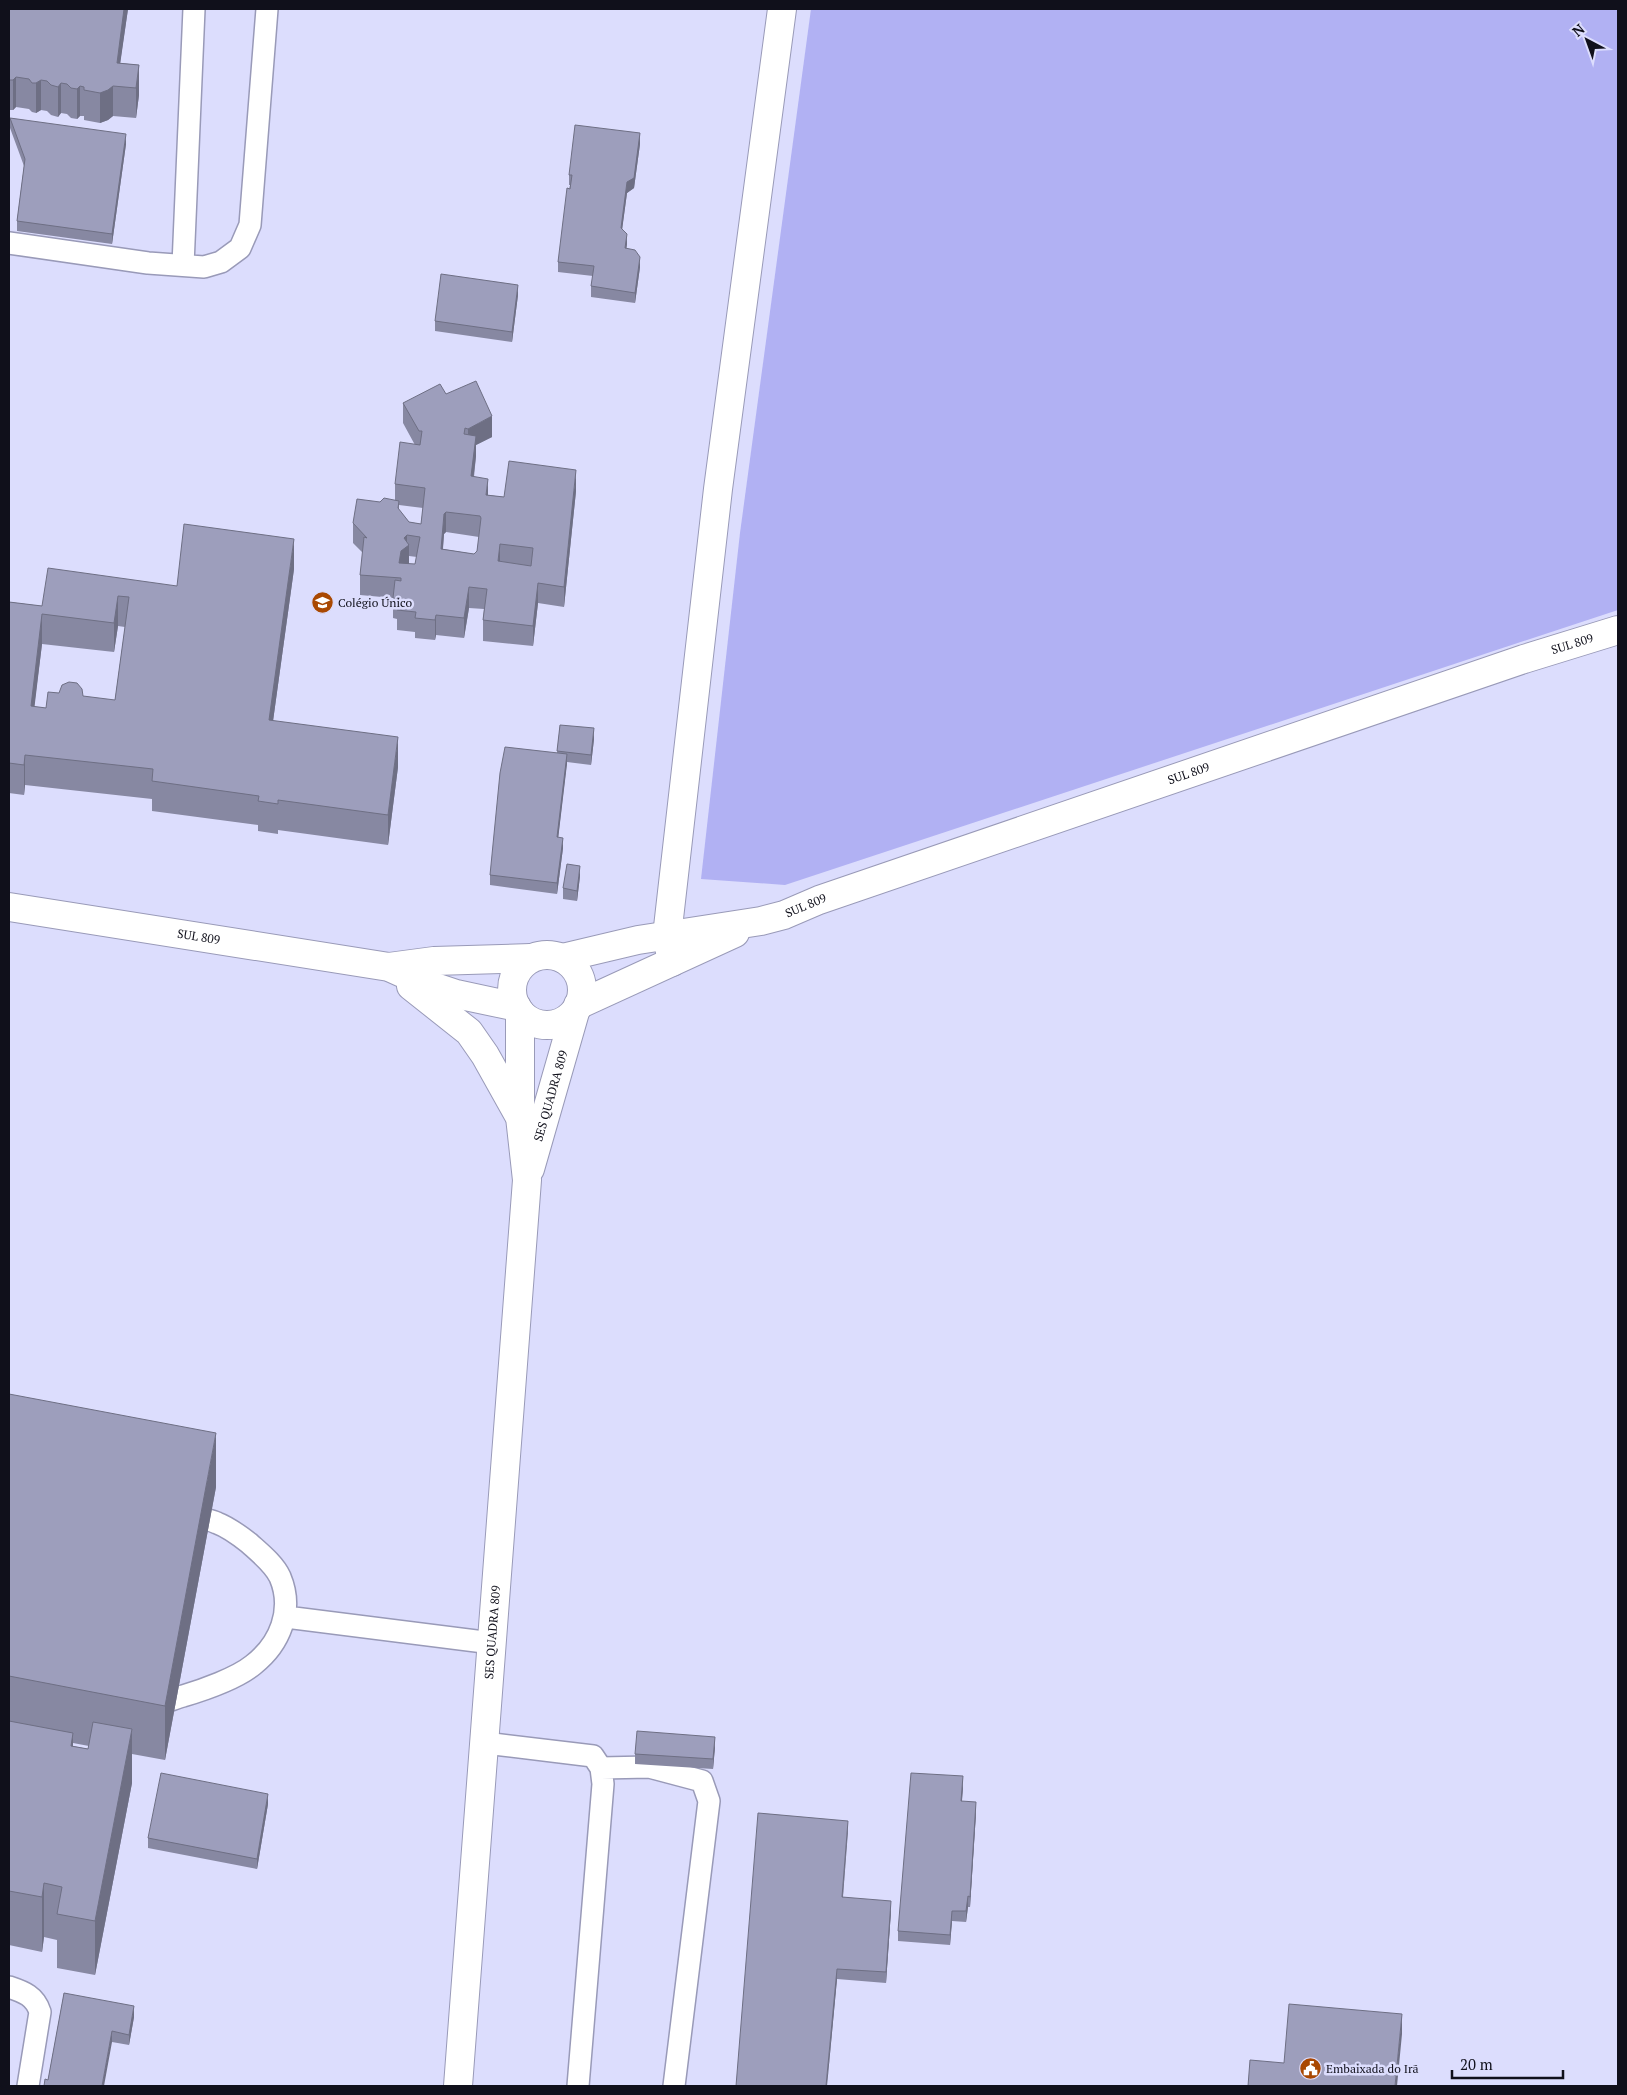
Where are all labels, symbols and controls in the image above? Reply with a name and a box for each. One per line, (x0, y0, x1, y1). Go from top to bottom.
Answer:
north arrow (1562, 15, 1612, 65)
text: N (1568, 19, 1589, 40)
school or university icon: Colégio Único (310, 591, 334, 615)
place label: Colégio Único (338, 595, 412, 610)
street label: SUL 809 (1549, 630, 1595, 657)
street label: SUL 809 (1166, 759, 1211, 787)
street label: SUL 809 (783, 890, 828, 921)
street label: SUL 809 (176, 926, 221, 947)
street label: SES QUADRA 809 (530, 1048, 571, 1143)
street label: SES QUADRA 809 (481, 1585, 503, 1680)
scale bar (1452, 2048, 1563, 2080)
text: 20 m (1460, 2054, 1493, 2074)
public building icon: Embaixada do Irã (1298, 2057, 1322, 2081)
place label: Embaixada do Irã (1326, 2061, 1419, 2076)

